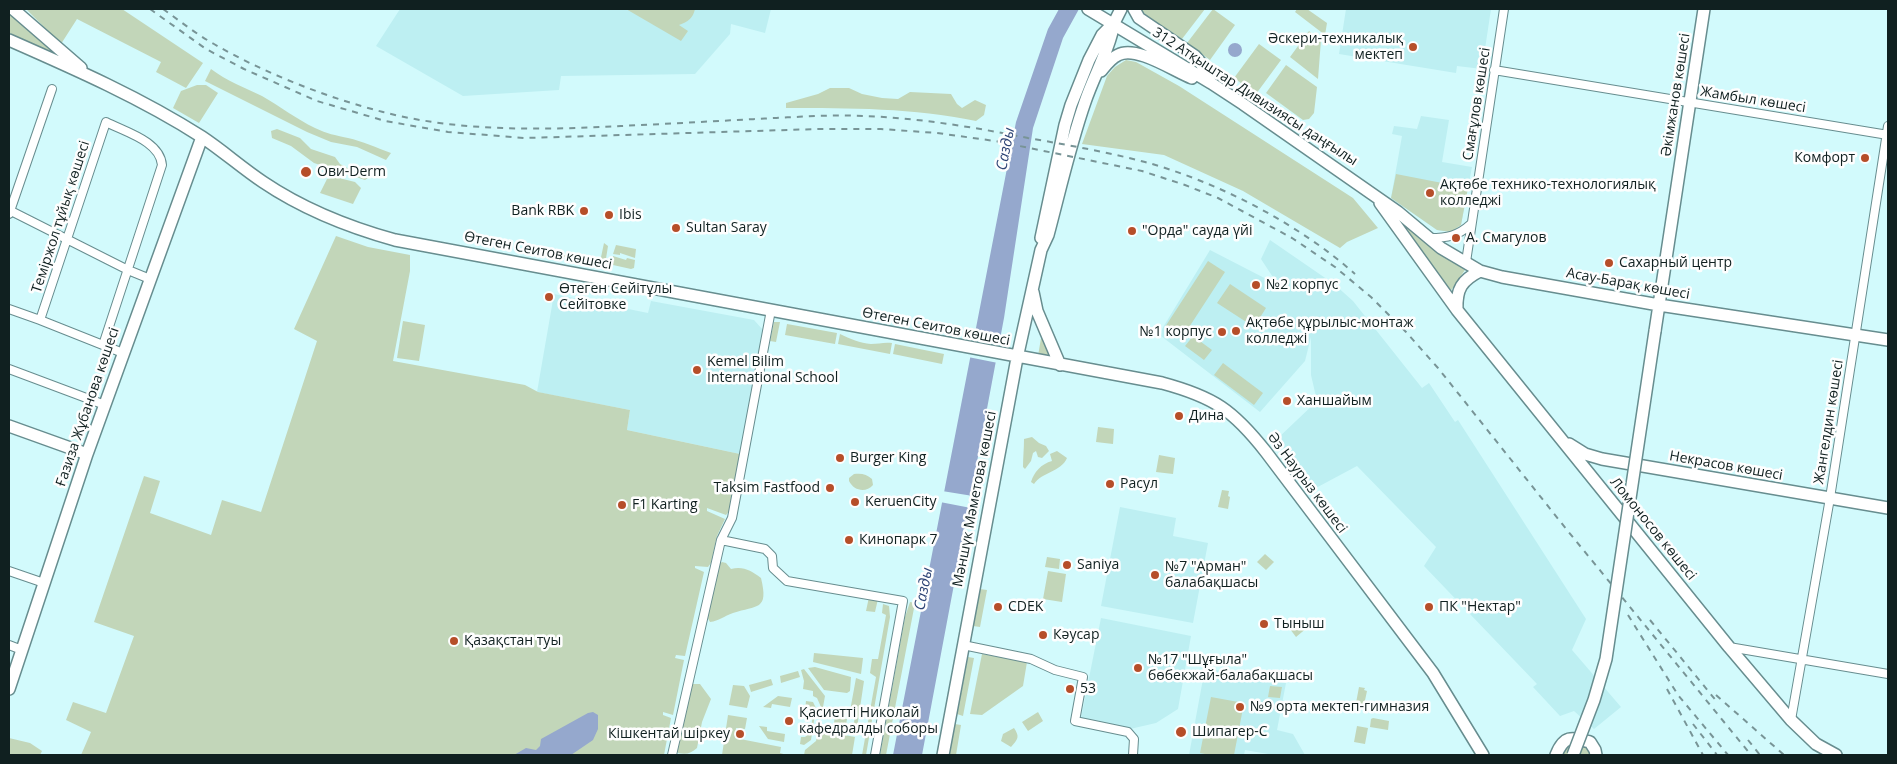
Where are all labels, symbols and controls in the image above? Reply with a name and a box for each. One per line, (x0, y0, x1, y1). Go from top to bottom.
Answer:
street label: 312 Атқыштар Дивизиясы даңғылы (1149, 24, 1361, 170)
place label: Әскери-техникалық мектеп (1268, 31, 1403, 64)
street label: Әкімжанов көшесі (1658, 32, 1694, 158)
marker: Әскери-техникалық мектеп (1407, 41, 1419, 53)
street label: Смағұлов көшесі (1460, 46, 1494, 162)
street label: Жамбыл көшесі (1699, 83, 1807, 117)
water label: Сазды (993, 126, 1019, 172)
street label: Теміржол тұйық көшесі (28, 139, 94, 295)
place label: Комфорт (1794, 150, 1855, 166)
marker: Комфорт (1859, 152, 1871, 164)
place label: Ови-Derm (317, 164, 386, 180)
marker: Ови-Derm (299, 165, 313, 179)
place label: Ақтөбе технико-технологиялық колледжі (1440, 177, 1656, 210)
marker: Ақтөбе технико-технологиялық колледжі (1424, 187, 1436, 199)
place label: Bank RBK (511, 203, 574, 219)
marker: Bank RBK (578, 205, 590, 217)
place label: Ibis (619, 207, 642, 223)
marker: Ibis (603, 209, 615, 221)
place label: Sultan Saray (686, 220, 767, 236)
marker: Sultan Saray (670, 222, 682, 234)
place label: "Орда" сауда үйі (1142, 223, 1252, 239)
marker: "Орда" сауда үйі (1126, 225, 1138, 237)
street label: Өтеген Сеитов көшесі (463, 228, 613, 274)
place label: А. Смагулов (1466, 230, 1547, 246)
marker: А. Смагулов (1450, 232, 1462, 244)
place label: Сахарный центр (1619, 255, 1732, 271)
marker: Сахарный центр (1603, 257, 1615, 269)
street label: Асау-Барақ көшесі (1565, 265, 1691, 303)
place label: №2 корпус (1266, 277, 1339, 293)
marker: №2 корпус (1250, 279, 1262, 291)
place label: Өтеген Сейітұлы Сейітовке (559, 281, 672, 314)
marker: Өтеген Сейітұлы Сейітовке (543, 291, 555, 303)
street label: Өтеген Сеитов көшесі (861, 304, 1011, 350)
place label: Ақтөбе құрылыс-монтаж колледжі (1246, 315, 1413, 348)
place label: №1 корпус (1139, 324, 1212, 340)
street label: Ғазиза Жұбанова көшесі (53, 325, 123, 489)
marker: Ақтөбе құрылыс-монтаж колледжі (1230, 325, 1242, 337)
marker: №1 корпус (1216, 326, 1228, 338)
place label: Kemel Bilim International School (707, 354, 838, 387)
street label: Жангелдин көшесі (1811, 358, 1847, 486)
marker: Kemel Bilim International School (691, 364, 703, 376)
place label: Ханшайым (1297, 393, 1372, 409)
marker: Ханшайым (1281, 395, 1293, 407)
place label: Дина (1189, 408, 1224, 424)
street label: Мәншүк Мәметова көшесі (950, 410, 1000, 588)
marker: Дина (1173, 410, 1185, 422)
street label: Әз Наурыз көшесі (1264, 429, 1350, 537)
street label: Некрасов көшесі (1668, 448, 1784, 484)
place label: Burger King (850, 450, 926, 466)
marker: Burger King (834, 452, 846, 464)
street label: Ломоносов көшесі (1606, 474, 1700, 584)
place label: Расул (1120, 476, 1158, 492)
marker: Расул (1104, 478, 1116, 490)
place label: Taksim Fastfood (714, 480, 820, 496)
marker: Taksim Fastfood (824, 482, 836, 494)
place label: KeruenCity (865, 494, 937, 510)
marker: KeruenCity (849, 496, 861, 508)
place label: F1 Karting (632, 497, 698, 513)
marker: F1 Karting (616, 499, 628, 511)
place label: Кинопарк 7 (859, 532, 938, 548)
marker: Кинопарк 7 (843, 534, 855, 546)
place label: Saniya (1077, 557, 1119, 573)
marker: Saniya (1061, 559, 1073, 571)
place label: №7 "Арман" балабақшасы (1165, 559, 1258, 592)
water label: Сазды (911, 566, 937, 612)
marker: №7 "Арман" балабақшасы (1149, 569, 1161, 581)
place label: CDEK (1008, 599, 1043, 615)
place label: ПК "Нектар" (1439, 599, 1521, 615)
marker: CDEK (992, 601, 1004, 613)
marker: ПК "Нектар" (1423, 601, 1435, 613)
place label: Тыныш (1274, 616, 1325, 632)
marker: Тыныш (1258, 618, 1270, 630)
place label: Кәусар (1053, 627, 1099, 643)
marker: Кәусар (1037, 629, 1049, 641)
place label: Қазақстан туы (464, 633, 561, 649)
marker: Қазақстан туы (448, 635, 460, 647)
place label: №17 "Шұғыла" бөбекжай-балабақшасы (1148, 652, 1313, 684)
marker: №17 "Шұғыла" бөбекжай-балабақшасы (1132, 662, 1144, 674)
place label: 53 (1080, 681, 1096, 697)
marker: 53 (1064, 683, 1076, 695)
place label: №9 орта мектеп-гимназия (1250, 699, 1429, 715)
marker: №9 орта мектеп-гимназия (1234, 701, 1246, 713)
place label: Қасиетті Николай кафедралды соборы (799, 705, 938, 738)
marker: Қасиетті Николай кафедралды соборы (783, 715, 795, 727)
place label: Шипагер-С (1192, 724, 1268, 740)
marker: Шипагер-С (1174, 725, 1188, 739)
place label: Кішкентай шіркеу (608, 726, 730, 742)
marker: Кішкентай шіркеу (734, 728, 746, 740)

